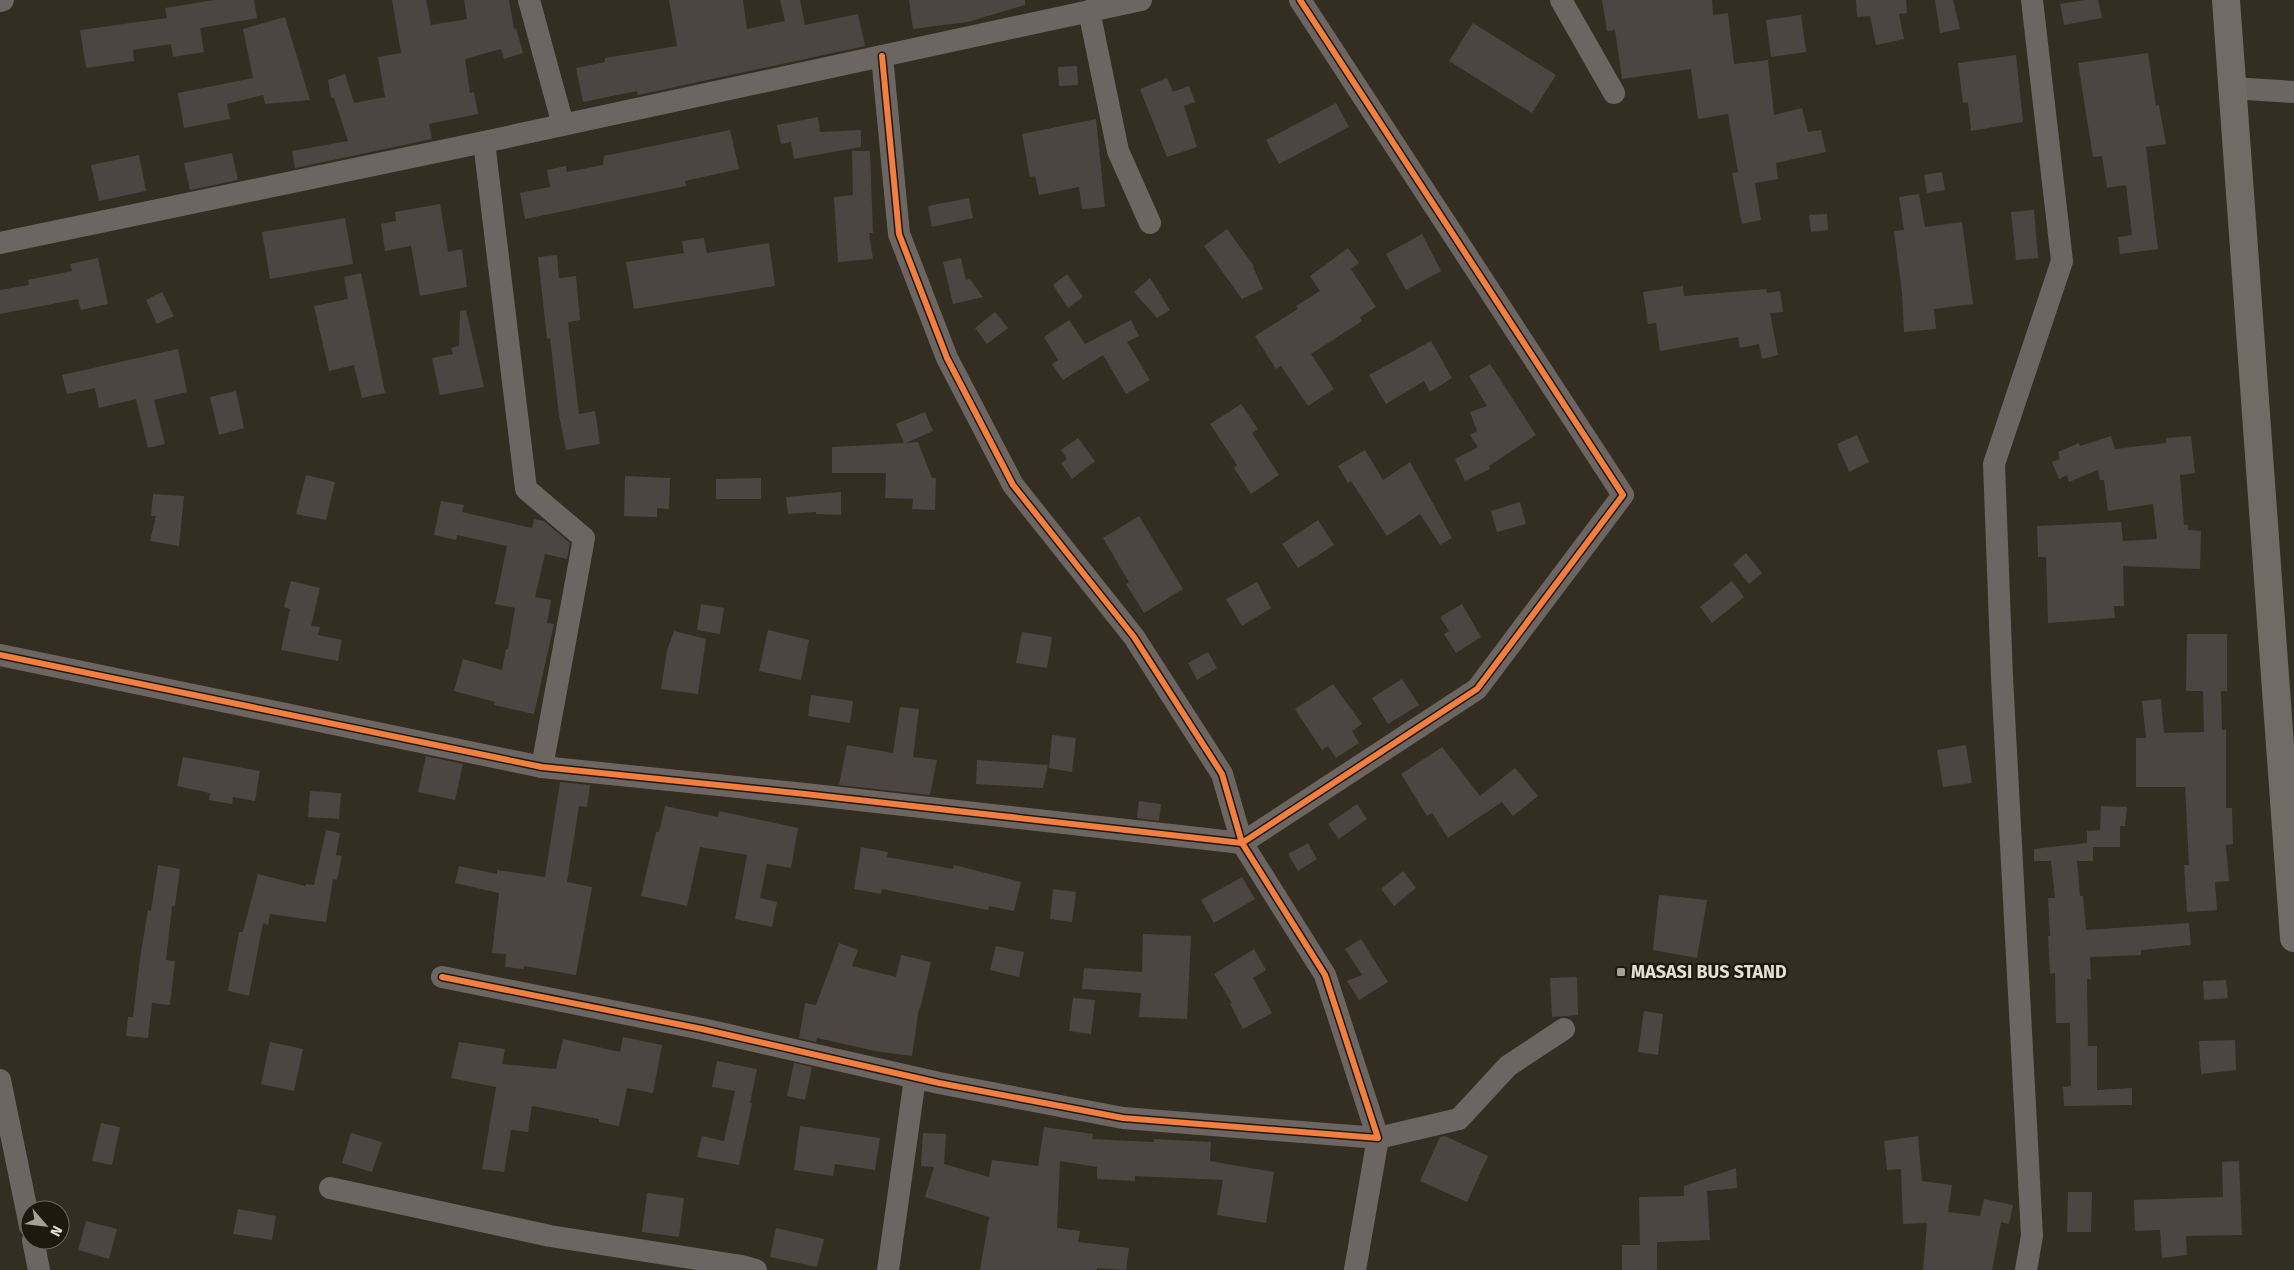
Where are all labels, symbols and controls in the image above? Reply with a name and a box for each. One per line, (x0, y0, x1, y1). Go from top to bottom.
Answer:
place label: MASASI BUS STAND (1631, 961, 1787, 983)
marker: MASASI BUS STAND (1615, 966, 1627, 978)
north arrow (20, 1200, 70, 1250)
text: N (46, 1223, 66, 1239)

